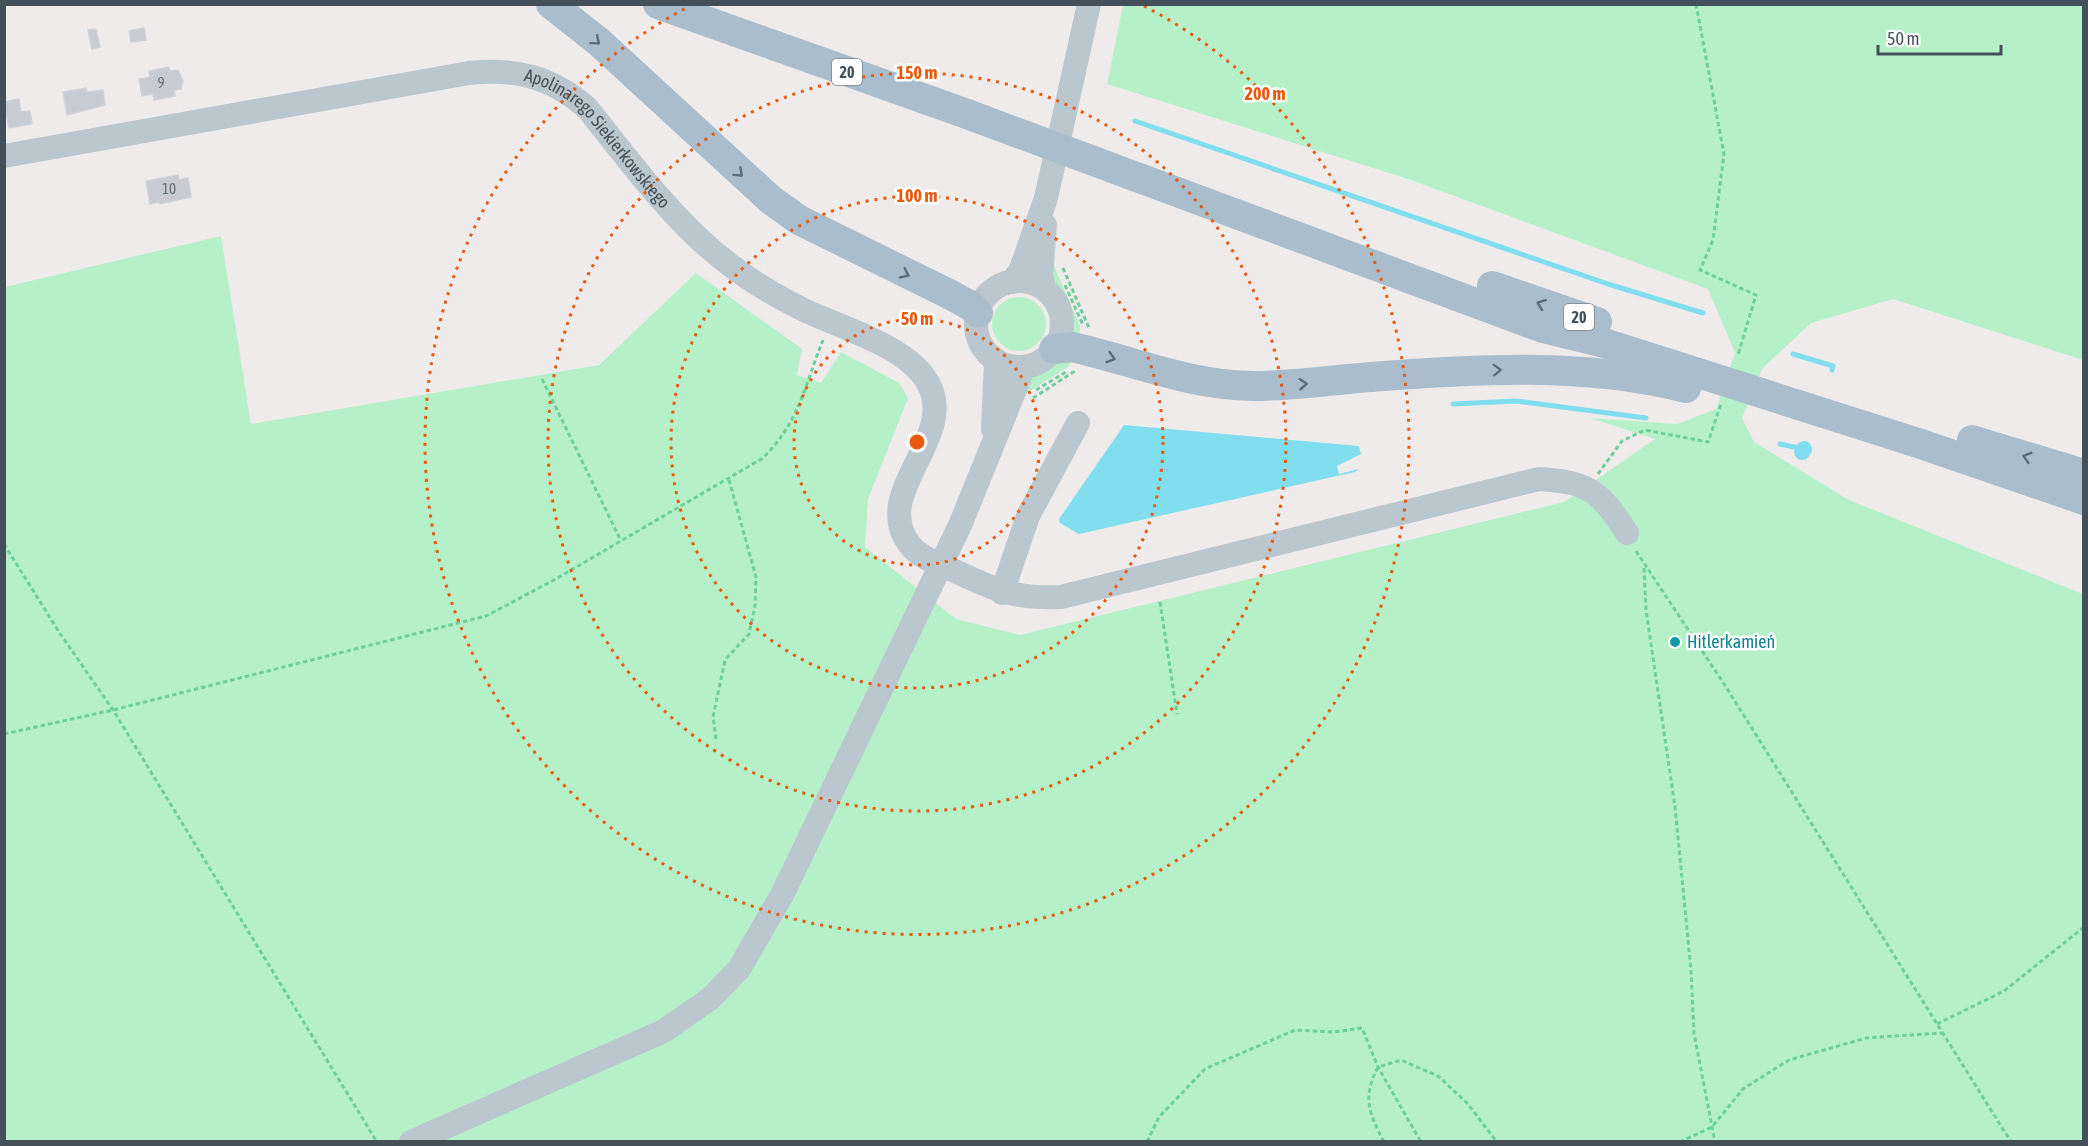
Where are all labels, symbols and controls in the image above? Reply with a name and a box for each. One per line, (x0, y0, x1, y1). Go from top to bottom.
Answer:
scale bar (1878, 18, 2001, 56)
text: 50 m (1887, 28, 1919, 49)
one-way arrow (590, 33, 601, 44)
road number: 20 (832, 59, 862, 85)
text: 150 m (897, 62, 937, 83)
street label: Apolinarego Siekierkowskiego (522, 64, 675, 212)
house number: 9 (157, 74, 165, 91)
text: 200 m (1245, 83, 1285, 104)
one-way arrow (733, 166, 743, 177)
house number: 10 (162, 180, 176, 197)
text: 100 m (897, 185, 937, 206)
one-way arrow (899, 267, 910, 279)
one-way arrow (1536, 299, 1547, 312)
road number: 20 (1564, 304, 1594, 330)
text: 50 m (901, 308, 933, 329)
one-way arrow (1105, 351, 1116, 363)
one-way arrow (1493, 364, 1502, 377)
one-way arrow (1298, 378, 1307, 391)
centre of rings (907, 432, 927, 452)
one-way arrow (2023, 452, 2033, 464)
place label: Hitlerkamień (1687, 631, 1775, 652)
marker: Hitlerkamień (1668, 635, 1682, 649)

